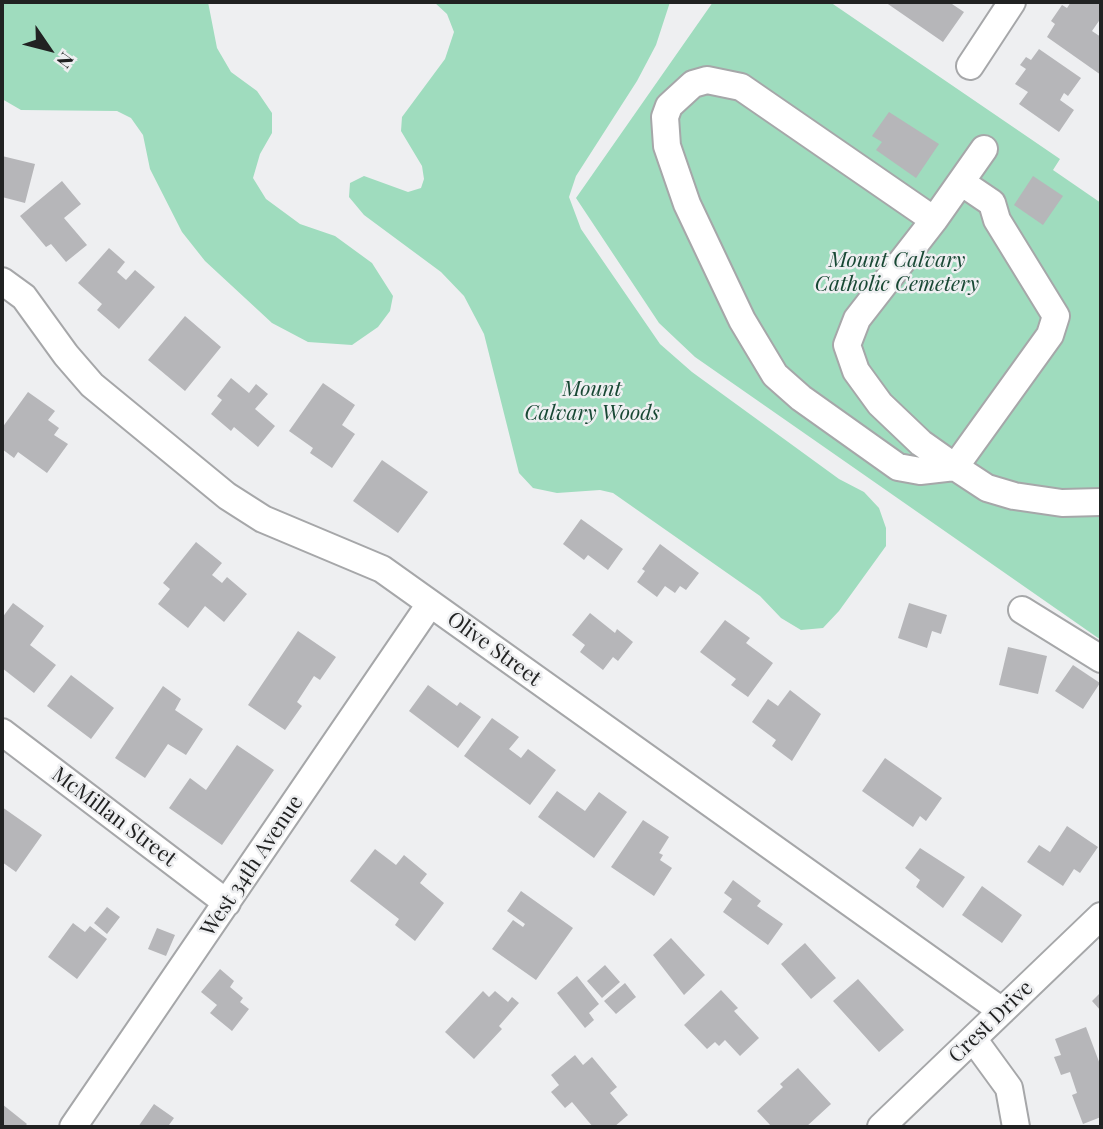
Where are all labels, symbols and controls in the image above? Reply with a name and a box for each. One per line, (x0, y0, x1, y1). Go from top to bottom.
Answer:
north arrow (14, 14, 84, 84)
text: N (52, 48, 81, 74)
park label: Mount Calvary Catholic Cemetery (815, 247, 979, 297)
park label: Mount Calvary Woods (524, 376, 660, 426)
street label: Olive Street (442, 607, 546, 691)
street label: McMillan Street (47, 762, 181, 872)
street label: West 34th Avenue (196, 791, 308, 941)
street label: Crest Drive (944, 976, 1038, 1068)

